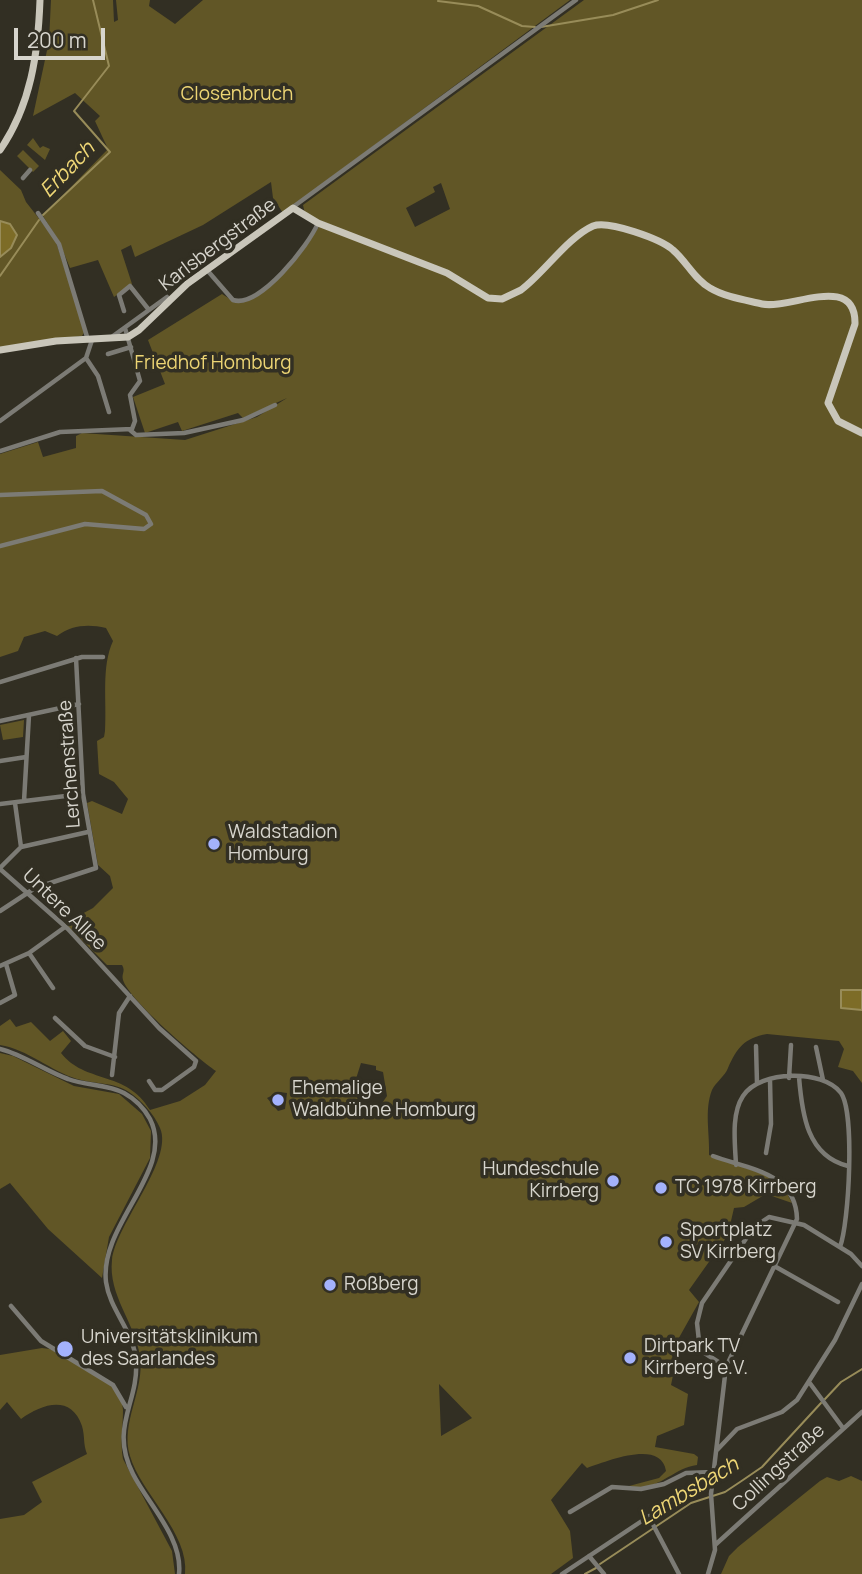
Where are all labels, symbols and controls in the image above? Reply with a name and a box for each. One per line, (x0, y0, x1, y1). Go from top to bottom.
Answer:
scale bar (18, 14, 108, 58)
text: 200 m (27, 26, 87, 54)
park label: Closenbruch (181, 84, 293, 106)
water label: Erbach (35, 137, 101, 203)
street label: Karlsbergstraße (155, 194, 281, 296)
park label: Friedhof Homburg (135, 353, 291, 375)
street label: Lerchenstraße (54, 699, 86, 829)
place label: Waldstadion Homburg (228, 822, 338, 866)
marker: Waldstadion Homburg (206, 836, 222, 852)
street label: Untere Allee (17, 864, 111, 956)
place label: Ehemalige Waldbühne Homburg (292, 1078, 476, 1122)
marker: Ehemalige Waldbühne Homburg (270, 1092, 286, 1108)
place label: Hundeschule Kirrberg (483, 1159, 599, 1203)
marker: Hundeschule Kirrberg (605, 1173, 621, 1189)
place label: TC 1978 Kirrberg (675, 1177, 817, 1199)
marker: TC 1978 Kirrberg (653, 1180, 669, 1196)
place label: Sportplatz SV Kirrberg (680, 1220, 776, 1264)
marker: Sportplatz SV Kirrberg (658, 1234, 674, 1250)
place label: Roßberg (344, 1274, 418, 1296)
marker: Roßberg (322, 1277, 338, 1293)
place label: Universitätsklinikum des Saarlandes (81, 1327, 258, 1371)
place label: Dirtpark TV Kirrberg e.V. (644, 1336, 748, 1380)
marker: Universitätsklinikum des Saarlandes (55, 1339, 75, 1359)
marker: Dirtpark TV Kirrberg e.V. (622, 1350, 638, 1366)
street label: Collingstraße (728, 1420, 830, 1516)
water label: Lambsbach (635, 1452, 743, 1532)

